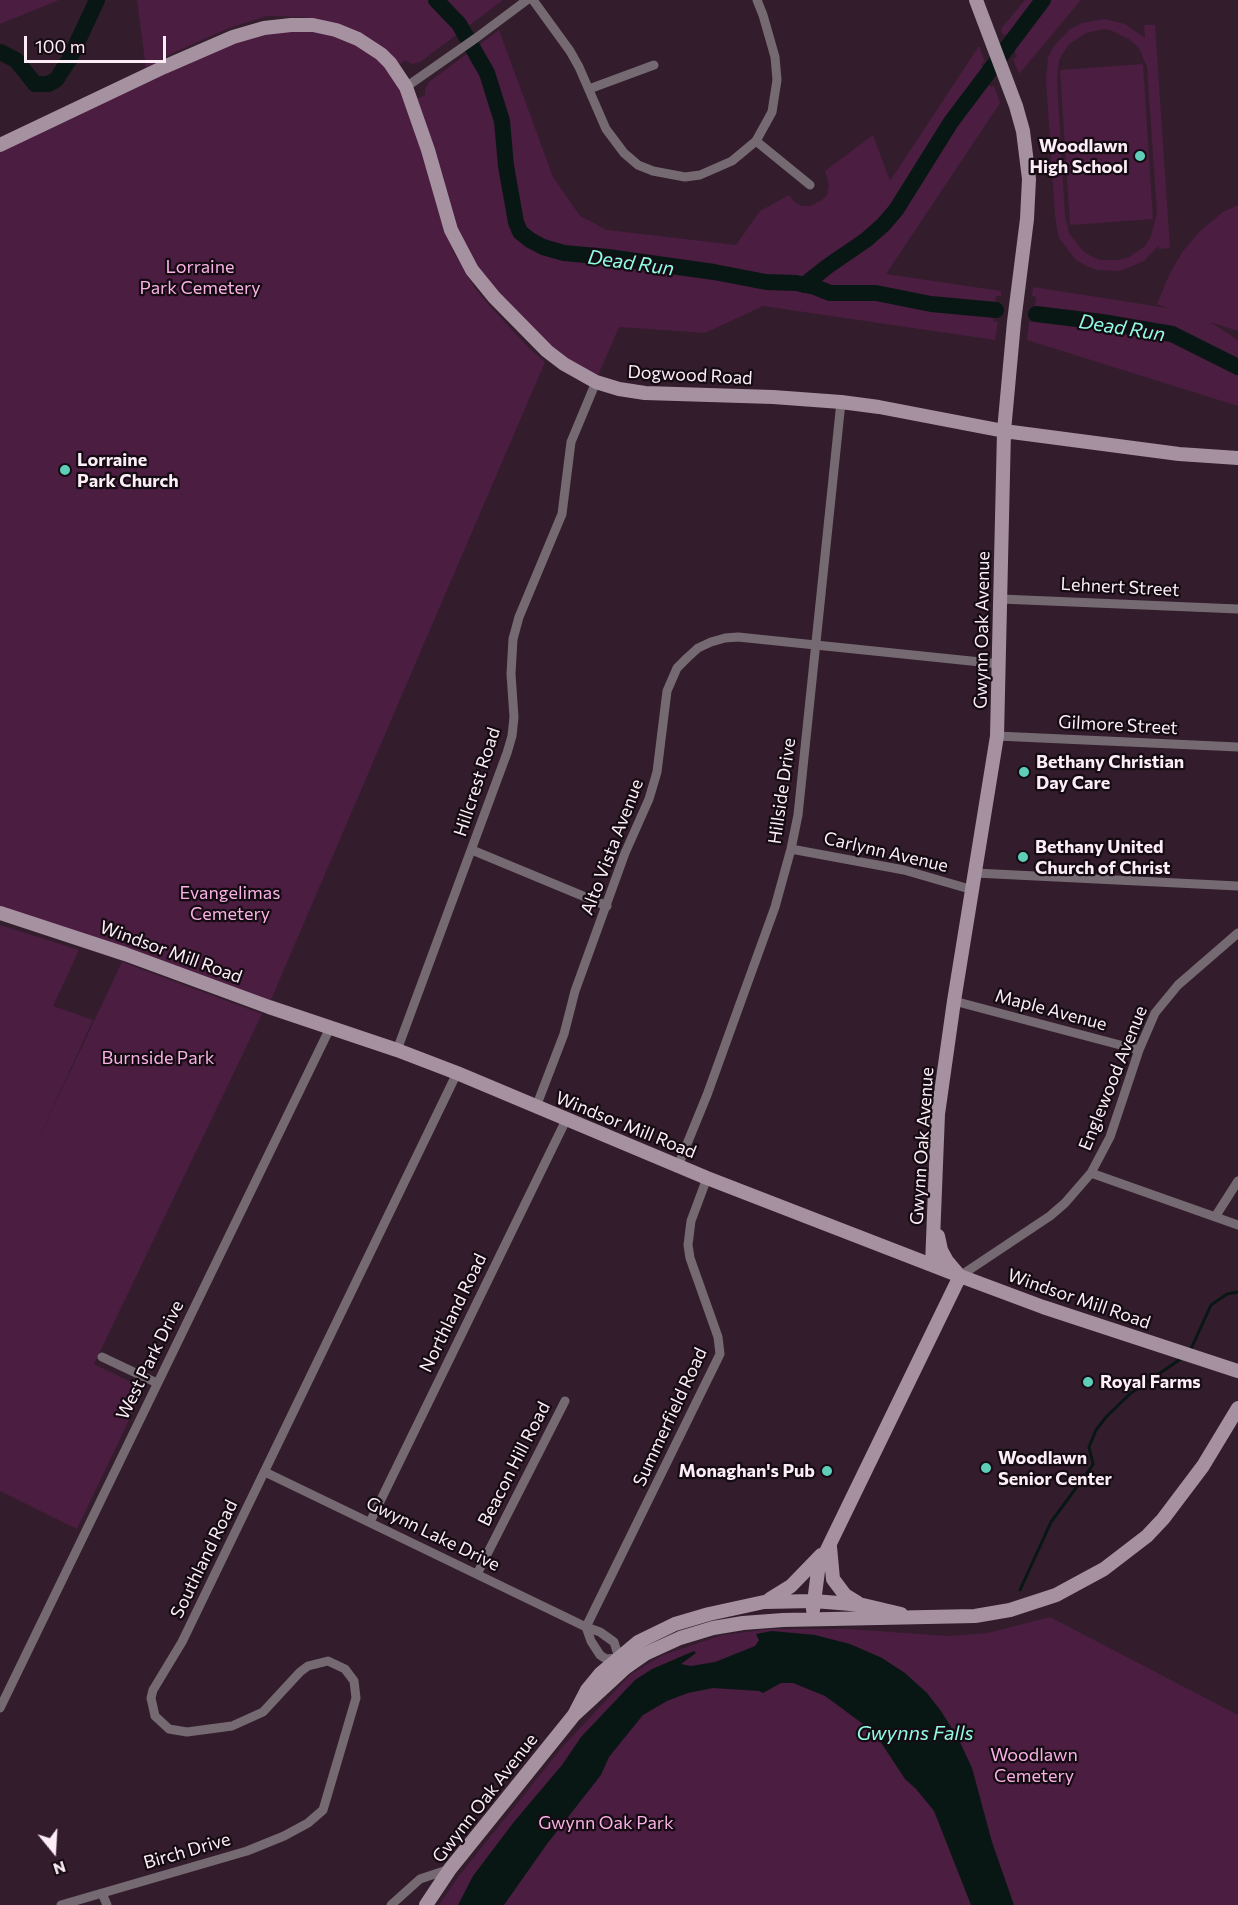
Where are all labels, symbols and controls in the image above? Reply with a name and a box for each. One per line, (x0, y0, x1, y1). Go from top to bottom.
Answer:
scale bar (27, 24, 170, 62)
text: 100 m (35, 35, 85, 57)
place label: Woodlawn High School (1029, 135, 1128, 178)
marker: Woodlawn High School (1133, 149, 1147, 163)
water label: Dead Run (586, 245, 676, 281)
park label: Lorraine Park Cemetery (139, 256, 261, 298)
water label: Dead Run (1077, 309, 1167, 347)
street label: Dogwood Road (627, 361, 753, 389)
place label: Lorraine Park Church (77, 449, 179, 492)
marker: Lorraine Park Church (58, 463, 72, 477)
street label: Gwynn Oak Avenue (970, 551, 994, 709)
street label: Lehnert Street (1060, 573, 1180, 601)
street label: Gilmore Street (1058, 711, 1178, 739)
street label: Hillcrest Road (449, 725, 505, 839)
street label: Hillside Drive (764, 737, 800, 845)
place label: Bethany Christian Day Care (1036, 751, 1184, 794)
marker: Bethany Christian Day Care (1017, 765, 1031, 779)
street label: Alto Vista Avenue (576, 776, 648, 918)
street label: Carlynn Avenue (822, 827, 950, 877)
place label: Bethany United Church of Christ (1035, 836, 1170, 878)
marker: Bethany United Church of Christ (1016, 850, 1030, 864)
park label: Evangelimas Cemetery (180, 882, 280, 924)
street label: Windsor Mill Road (97, 916, 245, 988)
street label: Maple Avenue (993, 985, 1109, 1035)
street label: Englewood Avenue (1074, 1003, 1152, 1153)
park label: Burnside Park (102, 1047, 214, 1069)
street label: Gwynn Oak Avenue (906, 1066, 938, 1226)
street label: Windsor Mill Road (553, 1087, 699, 1163)
street label: Northland Road (415, 1250, 491, 1376)
street label: Windsor Mill Road (1005, 1264, 1153, 1334)
street label: West Park Drive (112, 1297, 188, 1423)
street label: Summerfield Road (628, 1344, 712, 1490)
place label: Royal Farms (1100, 1371, 1201, 1393)
marker: Royal Farms (1081, 1375, 1095, 1389)
street label: Beacon Hill Road (473, 1398, 555, 1530)
place label: Woodlawn Senior Center (998, 1447, 1112, 1490)
place label: Monaghan's Pub (678, 1460, 815, 1482)
marker: Woodlawn Senior Center (979, 1461, 993, 1475)
marker: Monaghan's Pub (820, 1464, 834, 1478)
street label: Gwynn Lake Drive (363, 1492, 503, 1576)
street label: Southland Road (166, 1496, 242, 1622)
water label: Gwynns Falls (856, 1721, 974, 1745)
street label: Gwynn Oak Avenue (428, 1729, 542, 1867)
park label: Woodlawn Cemetery (990, 1744, 1078, 1786)
park label: Gwynn Oak Park (538, 1812, 674, 1834)
north arrow (24, 1821, 84, 1881)
street label: Birch Drive (141, 1828, 233, 1874)
text: N (51, 1858, 68, 1879)

